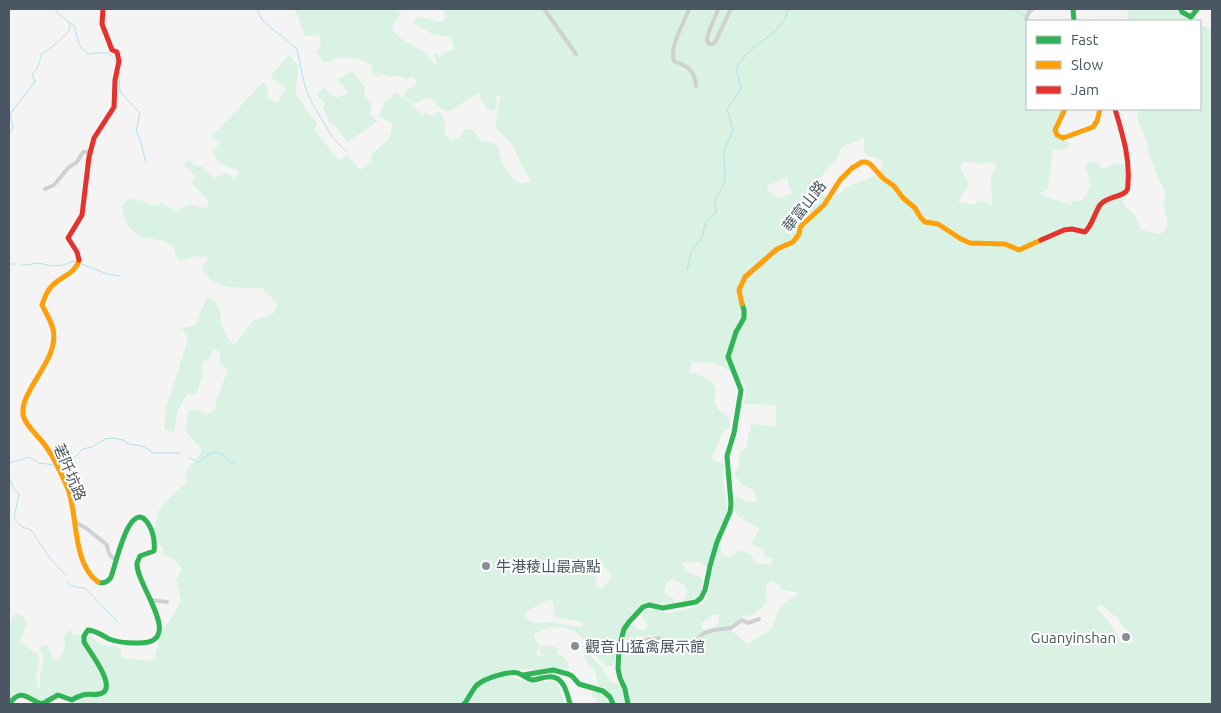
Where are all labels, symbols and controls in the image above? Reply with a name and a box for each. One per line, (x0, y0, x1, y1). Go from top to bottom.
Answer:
legend (1026, 20, 1201, 110)
text: Fast (1071, 31, 1099, 48)
text: Slow (1071, 56, 1104, 73)
text: Jam (1071, 81, 1099, 98)
street label: 華富山路 (779, 177, 829, 235)
street label: 荖阡坑路 (50, 441, 90, 503)
place label: 牛港稜山最高點 (496, 558, 601, 575)
marker: 牛港稜山最高點 (480, 560, 492, 572)
place label: Guanyinshan (1031, 629, 1116, 646)
marker: Guanyinshan (1120, 631, 1132, 643)
place label: 觀音山猛禽展示館 (585, 638, 705, 655)
marker: 觀音山猛禽展示館 (569, 640, 581, 652)

